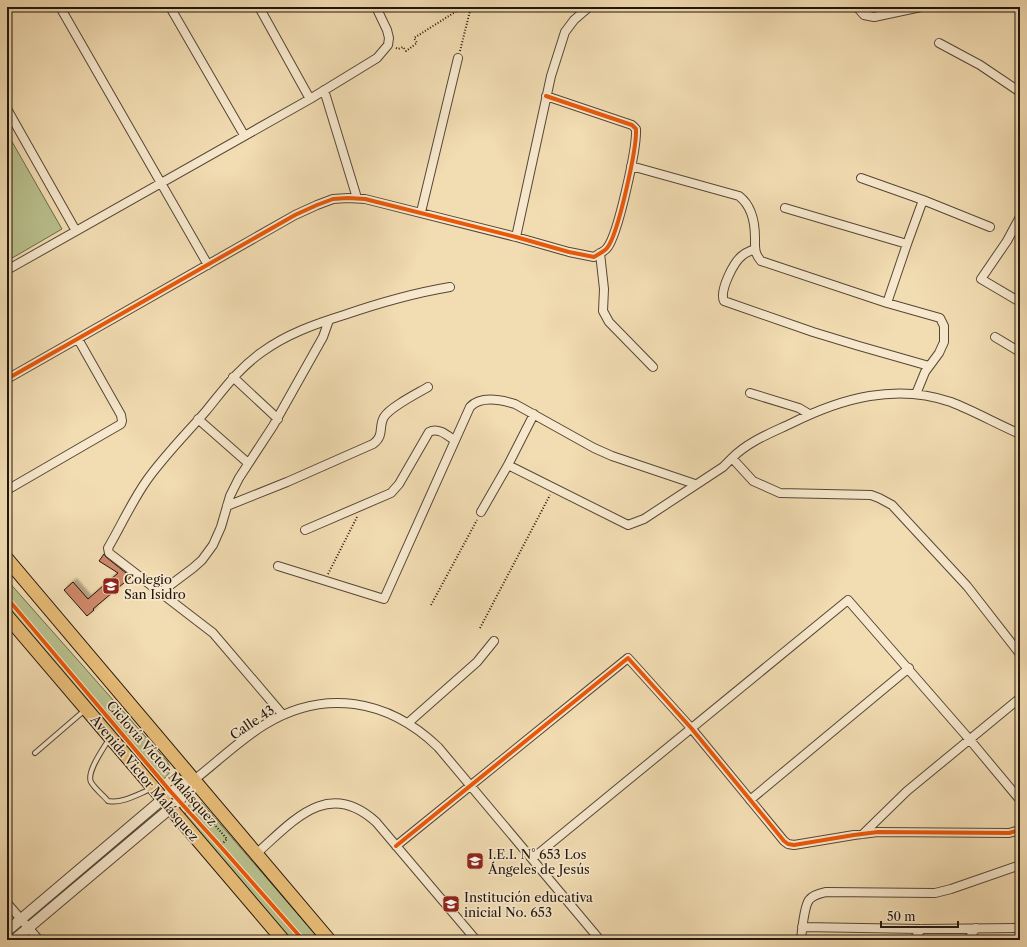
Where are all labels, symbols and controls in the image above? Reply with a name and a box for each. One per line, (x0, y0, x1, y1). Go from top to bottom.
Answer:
place label: Colegio San Isidro (124, 571, 186, 602)
school or university icon: Colegio San Isidro (101, 576, 121, 596)
street label: Ciclovía Víctor Malásquez (103, 697, 221, 829)
street label: Calle 43 (227, 701, 277, 743)
street label: Avenida Victor Malásquez (87, 711, 203, 845)
place label: I.E.I. N° 653 Los Ángeles de Jesús (487, 846, 590, 877)
school or university icon: I.E.I. N° 653 Los Ángeles de Jesús (465, 851, 485, 871)
place label: Institución educativa inicial No. 653 (464, 889, 593, 920)
school or university icon: Institución educativa inicial No. 653 (441, 894, 461, 914)
scale bar (881, 903, 958, 929)
text: 50 m (887, 909, 916, 924)

